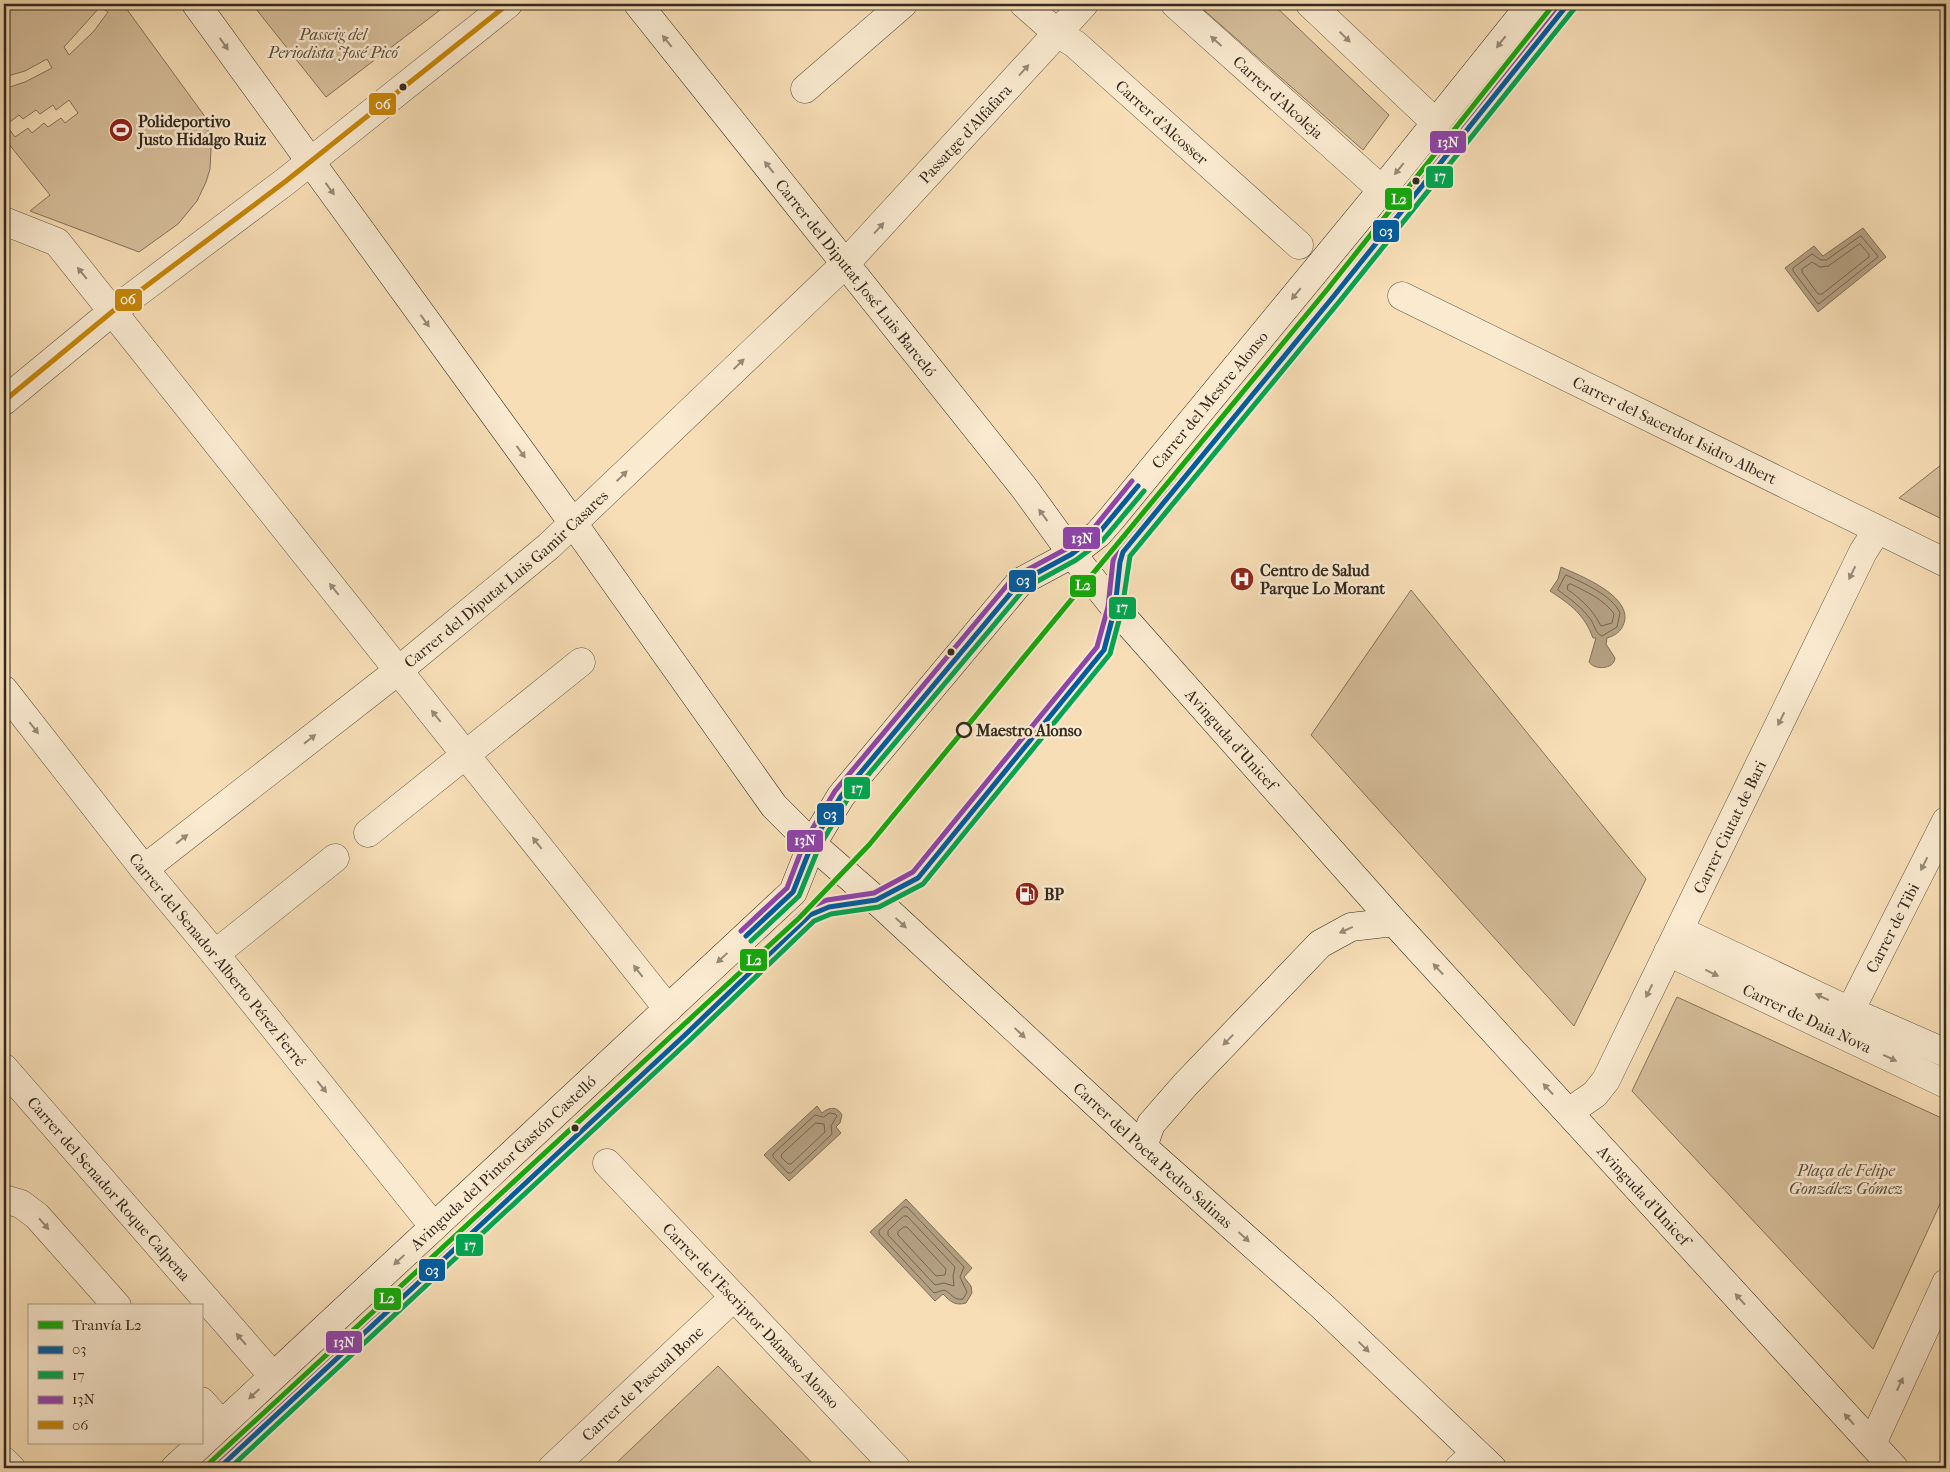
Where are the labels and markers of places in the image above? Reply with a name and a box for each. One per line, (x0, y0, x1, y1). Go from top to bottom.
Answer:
unlabelled marker (398, 82, 408, 92)
place label: Polideportivo Justo Hidalgo Ruiz (136, 112, 267, 150)
sports icon: Polideportivo Justo Hidalgo Ruiz (108, 117, 134, 143)
unlabelled marker (1411, 176, 1421, 186)
place label: Centro de Salud Parque Lo Morant (1260, 561, 1385, 599)
hospital icon: Centro de Salud Parque Lo Morant (1229, 566, 1255, 592)
unlabelled marker (946, 647, 956, 657)
place label: Maestro Alonso (975, 721, 1082, 740)
marker: Maestro Alonso (956, 722, 972, 738)
fuel station icon: BP (1014, 881, 1040, 907)
place label: BP (1044, 885, 1064, 904)
unlabelled marker (570, 1123, 580, 1133)

